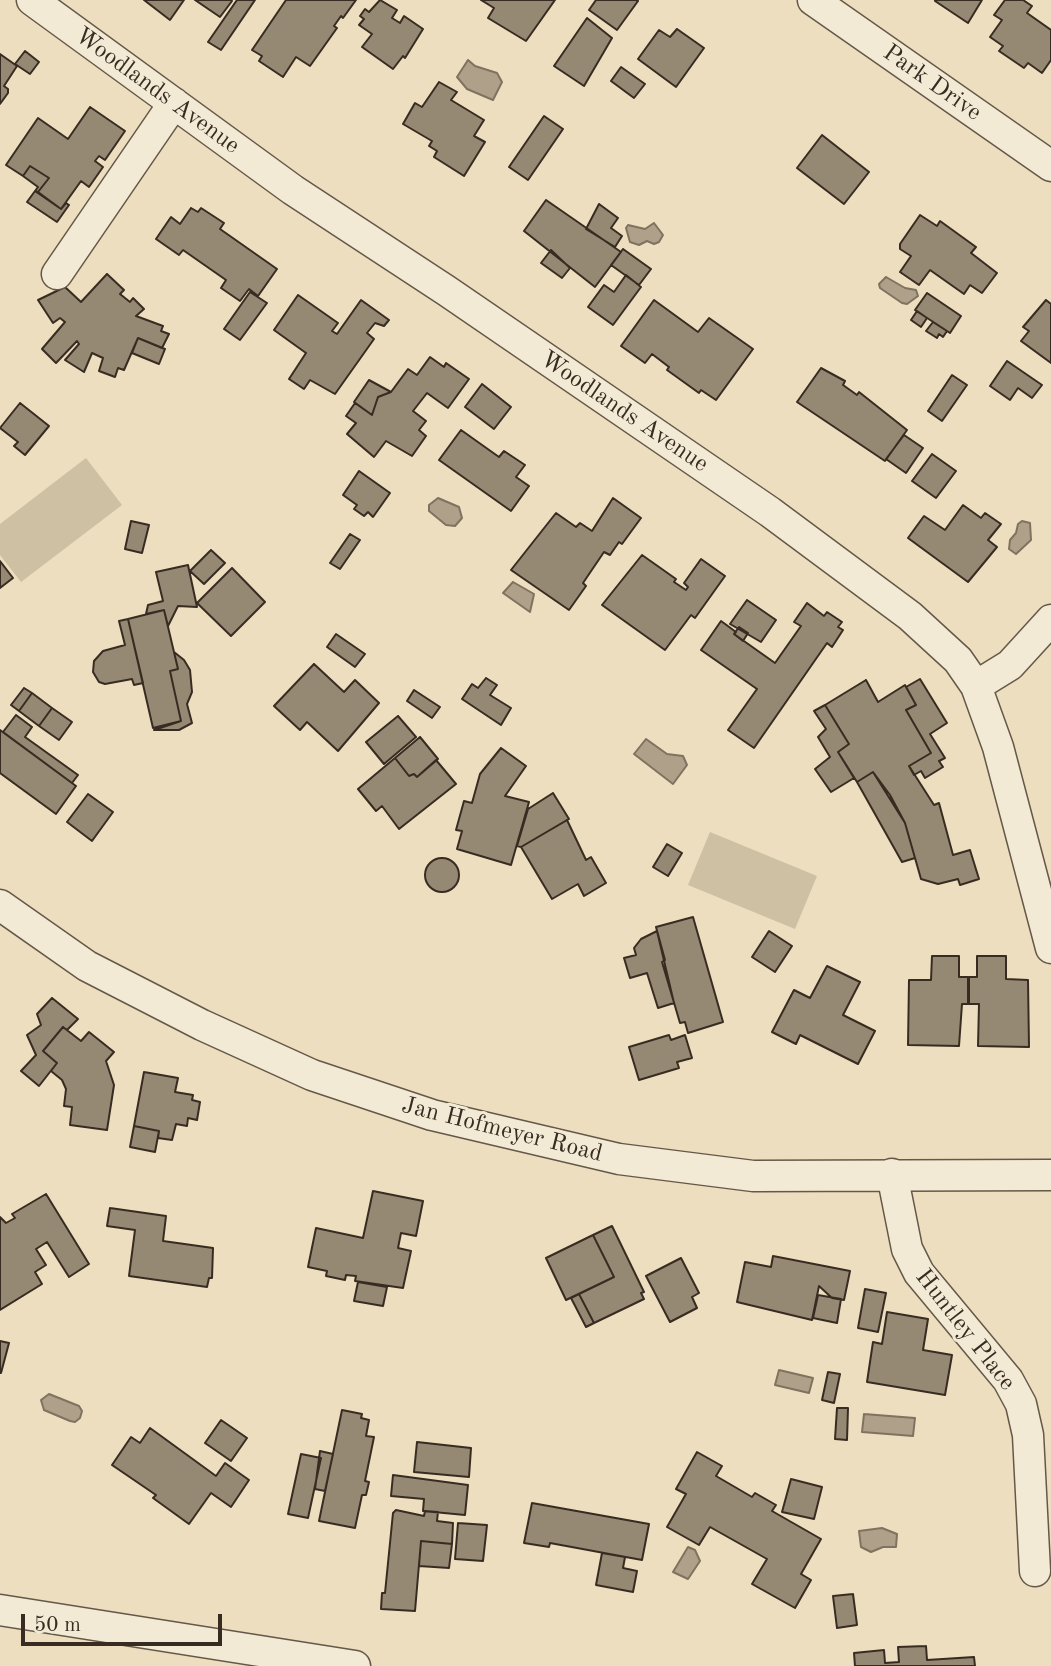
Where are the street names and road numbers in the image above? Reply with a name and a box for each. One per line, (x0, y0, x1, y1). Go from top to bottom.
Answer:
street label: Woodlands Avenue (69, 21, 245, 161)
street label: Park Drive (877, 39, 987, 127)
street label: Woodlands Avenue (534, 345, 714, 479)
street label: Jan Hofmeyer Road (399, 1091, 605, 1169)
street label: Huntley Place (909, 1264, 1021, 1396)

